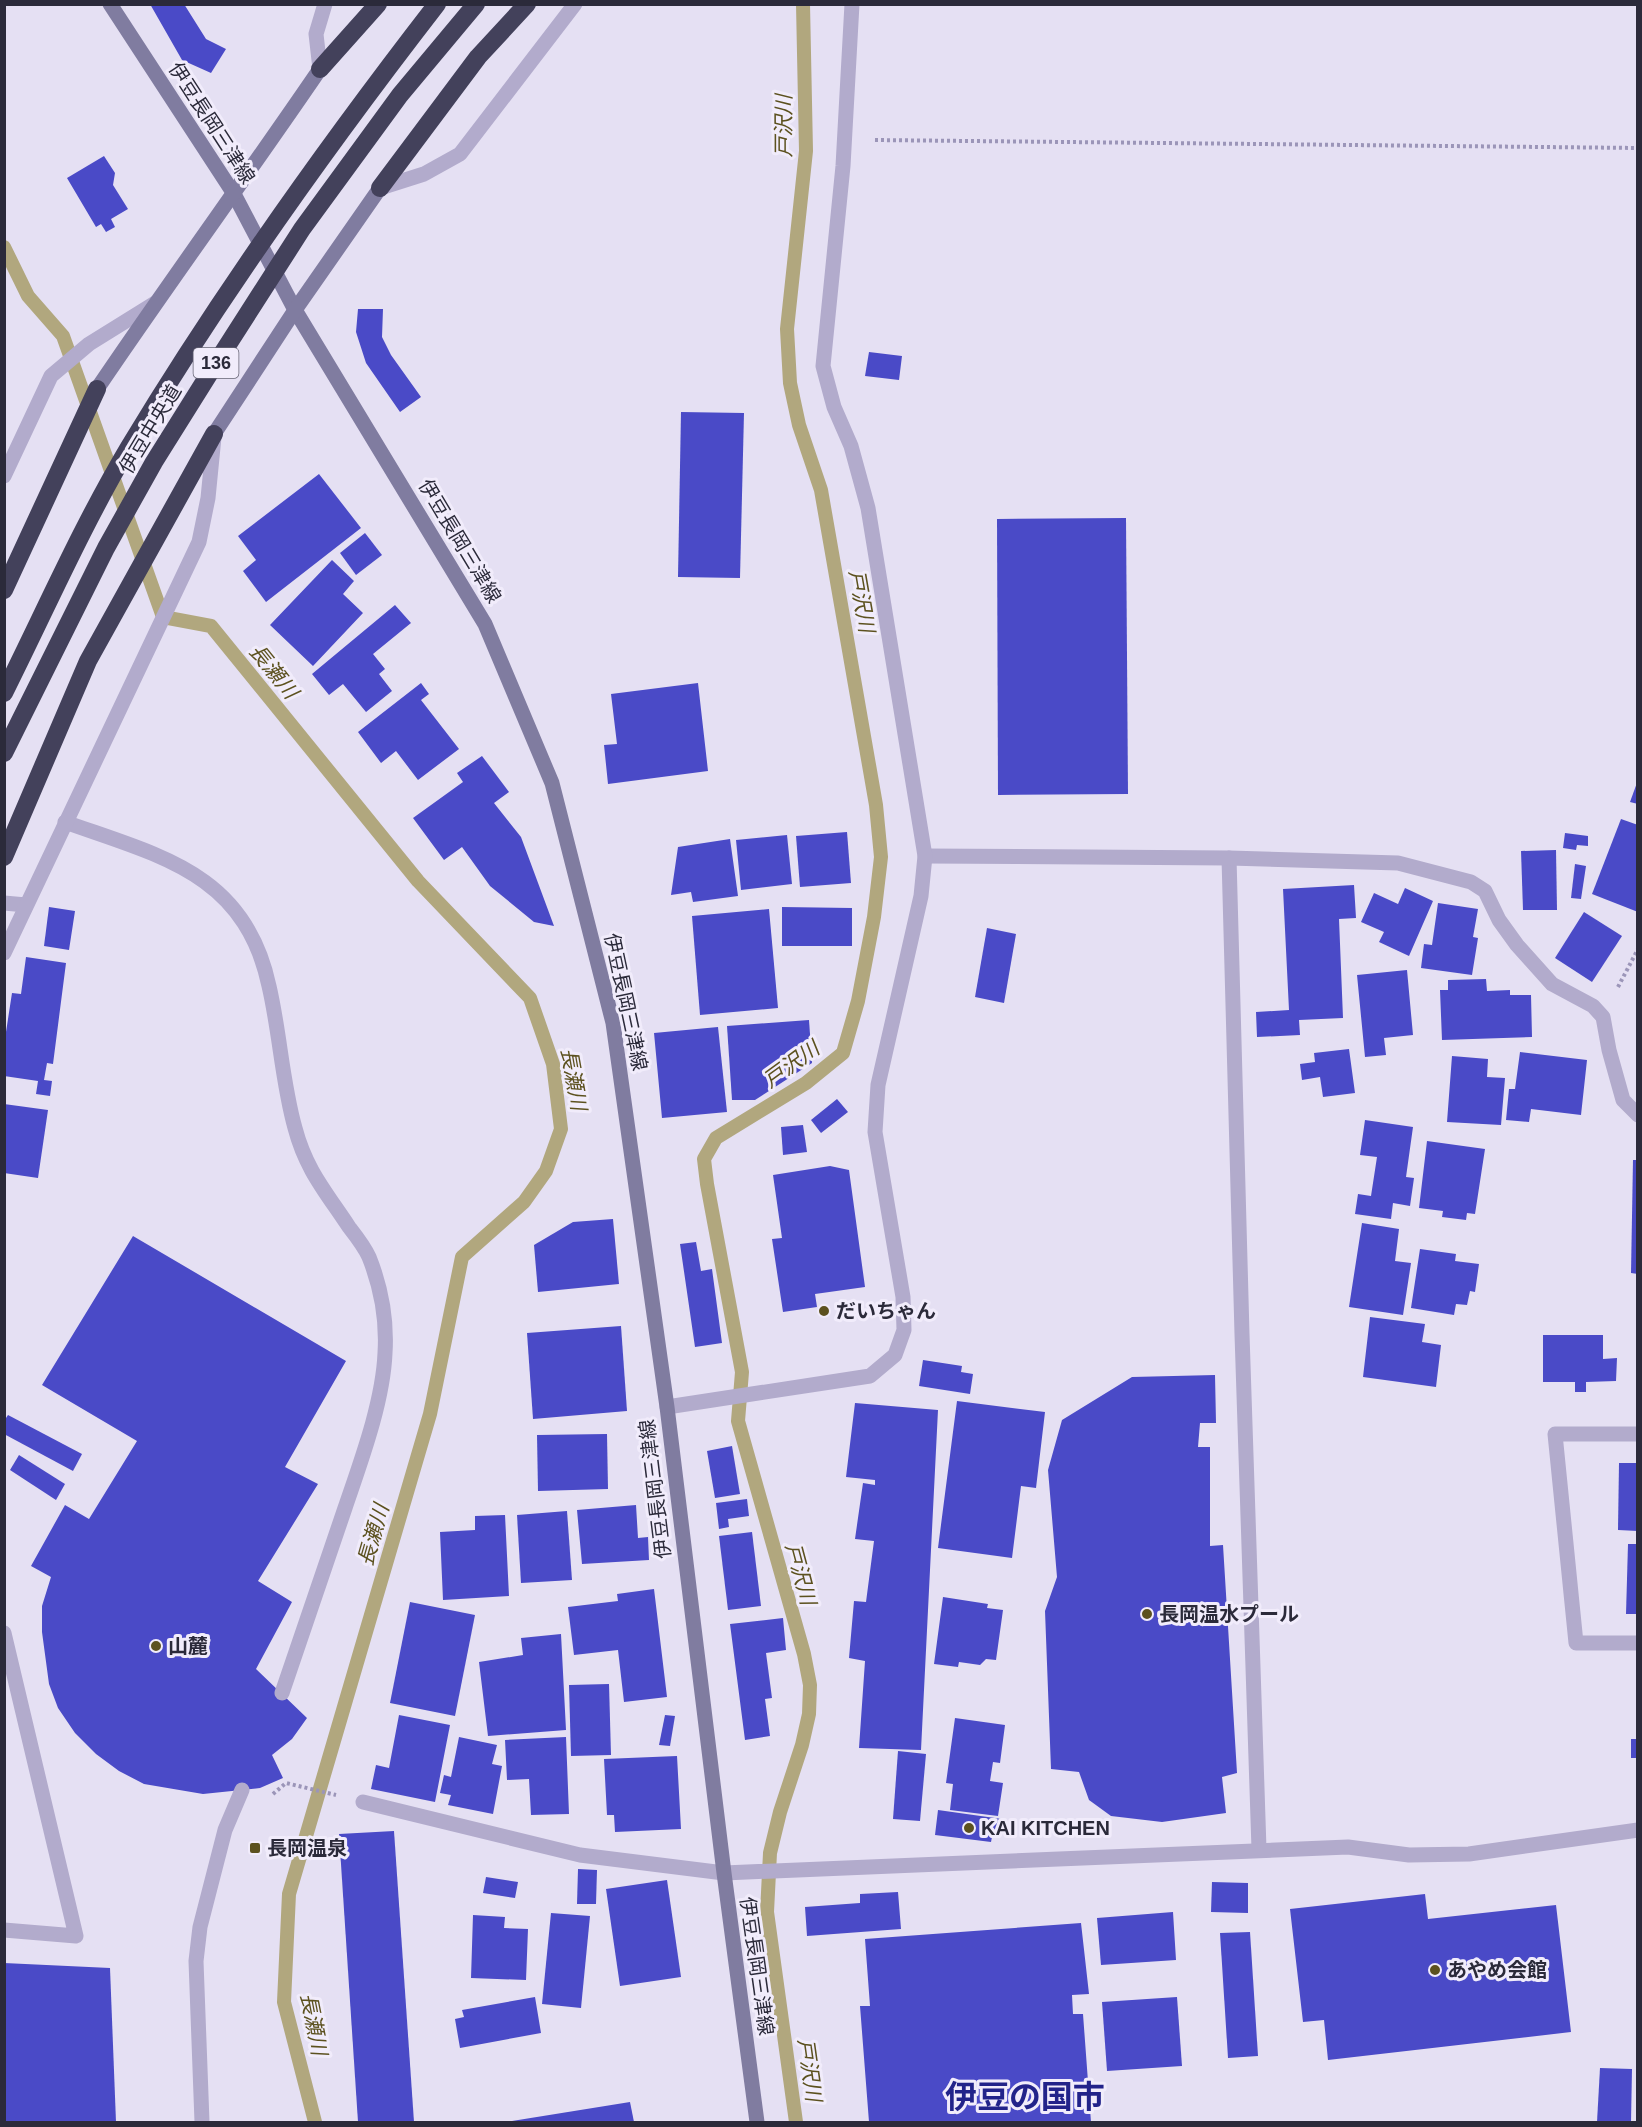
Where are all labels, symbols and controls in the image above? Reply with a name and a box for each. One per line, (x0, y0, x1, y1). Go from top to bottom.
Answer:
street label: 伊豆長岡三津線 (165, 58, 259, 188)
water label: 戸沢川 (772, 93, 795, 158)
road number: 136 (194, 348, 238, 378)
street label: 伊豆中央道 (115, 380, 185, 478)
street label: 伊豆長岡三津線 (415, 475, 505, 607)
water label: 戸沢川 (845, 568, 879, 636)
water label: 長瀬川 (245, 639, 304, 704)
street label: 伊豆長岡三津線 (601, 931, 651, 1073)
water label: 戸沢川 (759, 1035, 825, 1092)
water label: 長瀬川 (557, 1046, 591, 1114)
place label: だいちゃん (836, 1300, 936, 1322)
marker: だいちゃん (817, 1304, 831, 1318)
street label: 伊豆長岡三津線 (636, 1418, 674, 1560)
water label: 長瀬川 (353, 1500, 393, 1568)
water label: 戸沢川 (782, 1541, 821, 1609)
place label: 長岡温水プール (1159, 1603, 1299, 1625)
marker: 長岡温水プール (1140, 1607, 1154, 1621)
place label: 山麓 (168, 1635, 208, 1657)
marker: 山麓 (149, 1639, 163, 1653)
place label: KAI KITCHEN (981, 1817, 1110, 1839)
marker: KAI KITCHEN (962, 1821, 976, 1835)
place label: 長岡温泉 (267, 1837, 347, 1859)
marker: 長岡温泉 (248, 1841, 262, 1855)
street label: 伊豆長岡三津線 (736, 1895, 778, 2037)
place label: あやめ会館 (1447, 1959, 1547, 1981)
marker: あやめ会館 (1428, 1963, 1442, 1977)
water label: 長瀬川 (297, 1991, 332, 2059)
water label: 戸沢川 (794, 2037, 826, 2105)
district label: 伊豆の国市 (945, 2079, 1105, 2115)

